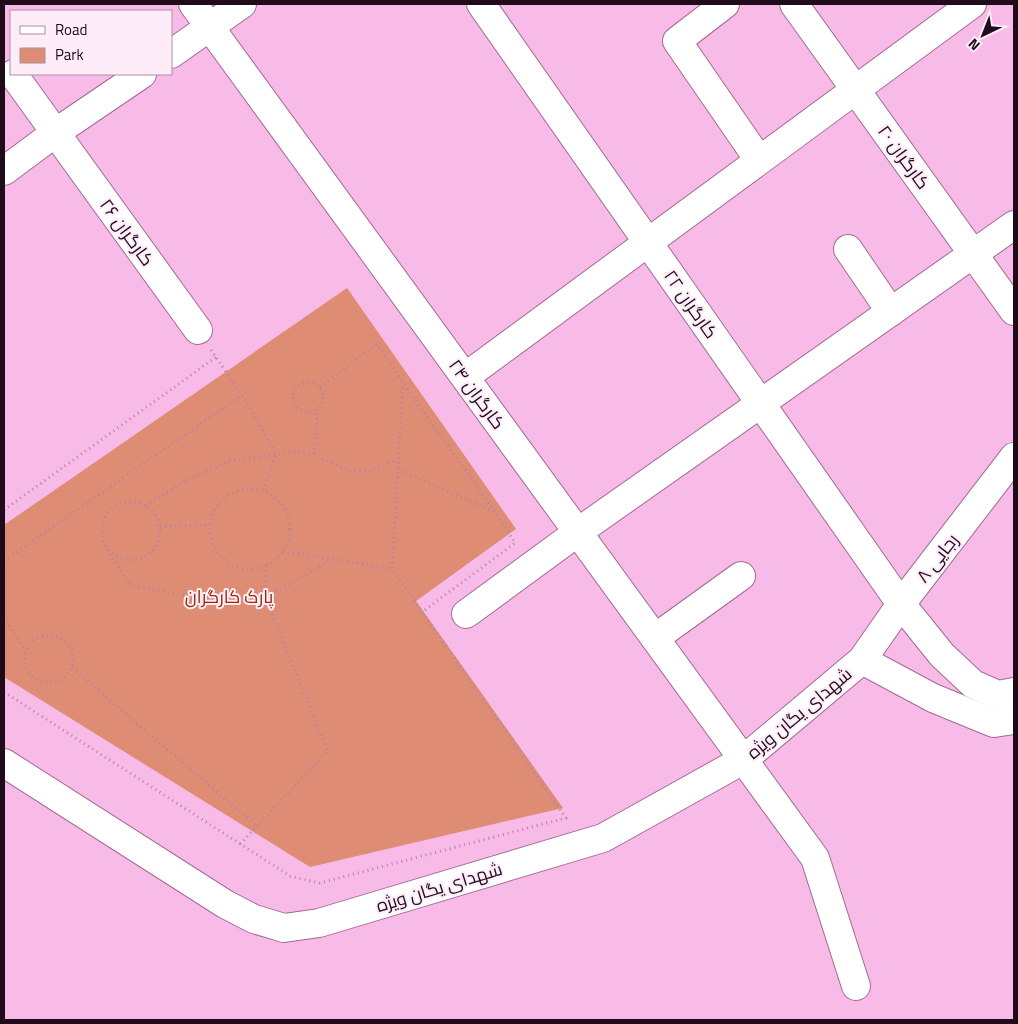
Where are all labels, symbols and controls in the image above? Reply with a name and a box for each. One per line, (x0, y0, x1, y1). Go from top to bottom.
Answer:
legend (10, 10, 172, 75)
north arrow (958, 10, 1008, 60)
text: Road (55, 18, 87, 41)
text: N (963, 34, 985, 56)
text: Park (55, 43, 84, 66)
street label: کارگران ۲۰ (871, 119, 937, 195)
street label: کارگران ۲۶ (93, 193, 161, 271)
street label: کارگران ۲۲ (657, 264, 725, 344)
street label: کارگران ۲۴ (442, 353, 512, 435)
street label: رجایی ۸ (909, 528, 965, 588)
park label: پارک کارگران (185, 583, 273, 610)
street label: شهدای یگان ویژه (740, 661, 858, 765)
street label: شهدای یگان ویژه (373, 855, 505, 919)

